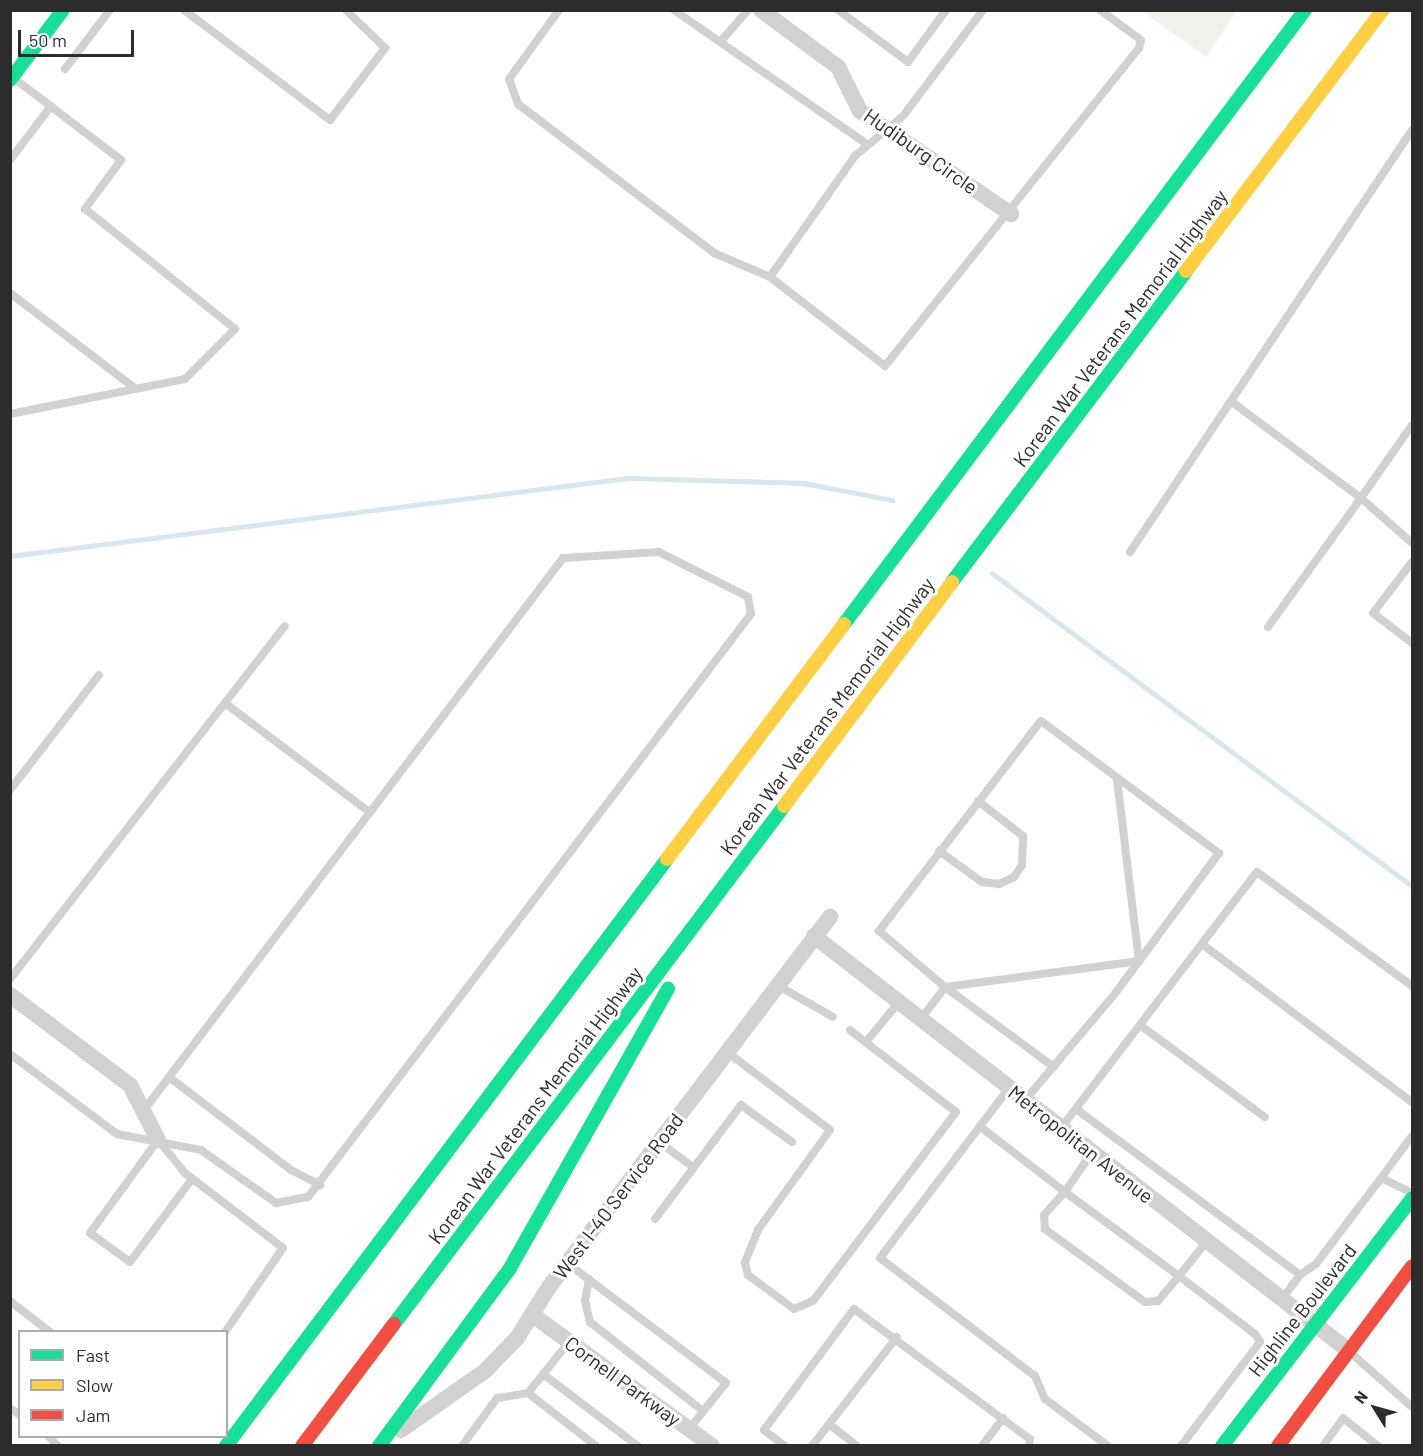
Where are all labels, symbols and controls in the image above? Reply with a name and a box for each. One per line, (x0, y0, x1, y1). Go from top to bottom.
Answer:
scale bar (21, 18, 136, 56)
text: 50 m (29, 29, 67, 51)
street label: Hudiburg Circle (860, 103, 982, 199)
street label: Korean War Veterans Memorial Highway (1008, 185, 1232, 471)
street label: Korean War Veterans Memorial Highway (715, 573, 939, 859)
street label: Korean War Veterans Memorial Highway (423, 962, 647, 1248)
street label: Metropolitan Avenue (1004, 1080, 1158, 1208)
street label: West I-40 Service Road (548, 1108, 688, 1284)
street label: Highline Boulevard (1243, 1239, 1361, 1381)
legend (18, 1330, 228, 1438)
street label: Cornell Parkway (560, 1331, 686, 1431)
text: Fast (76, 1344, 110, 1366)
text: Slow (76, 1374, 113, 1396)
north arrow (1345, 1378, 1405, 1438)
text: N (1349, 1387, 1371, 1407)
text: Jam (76, 1404, 110, 1426)

